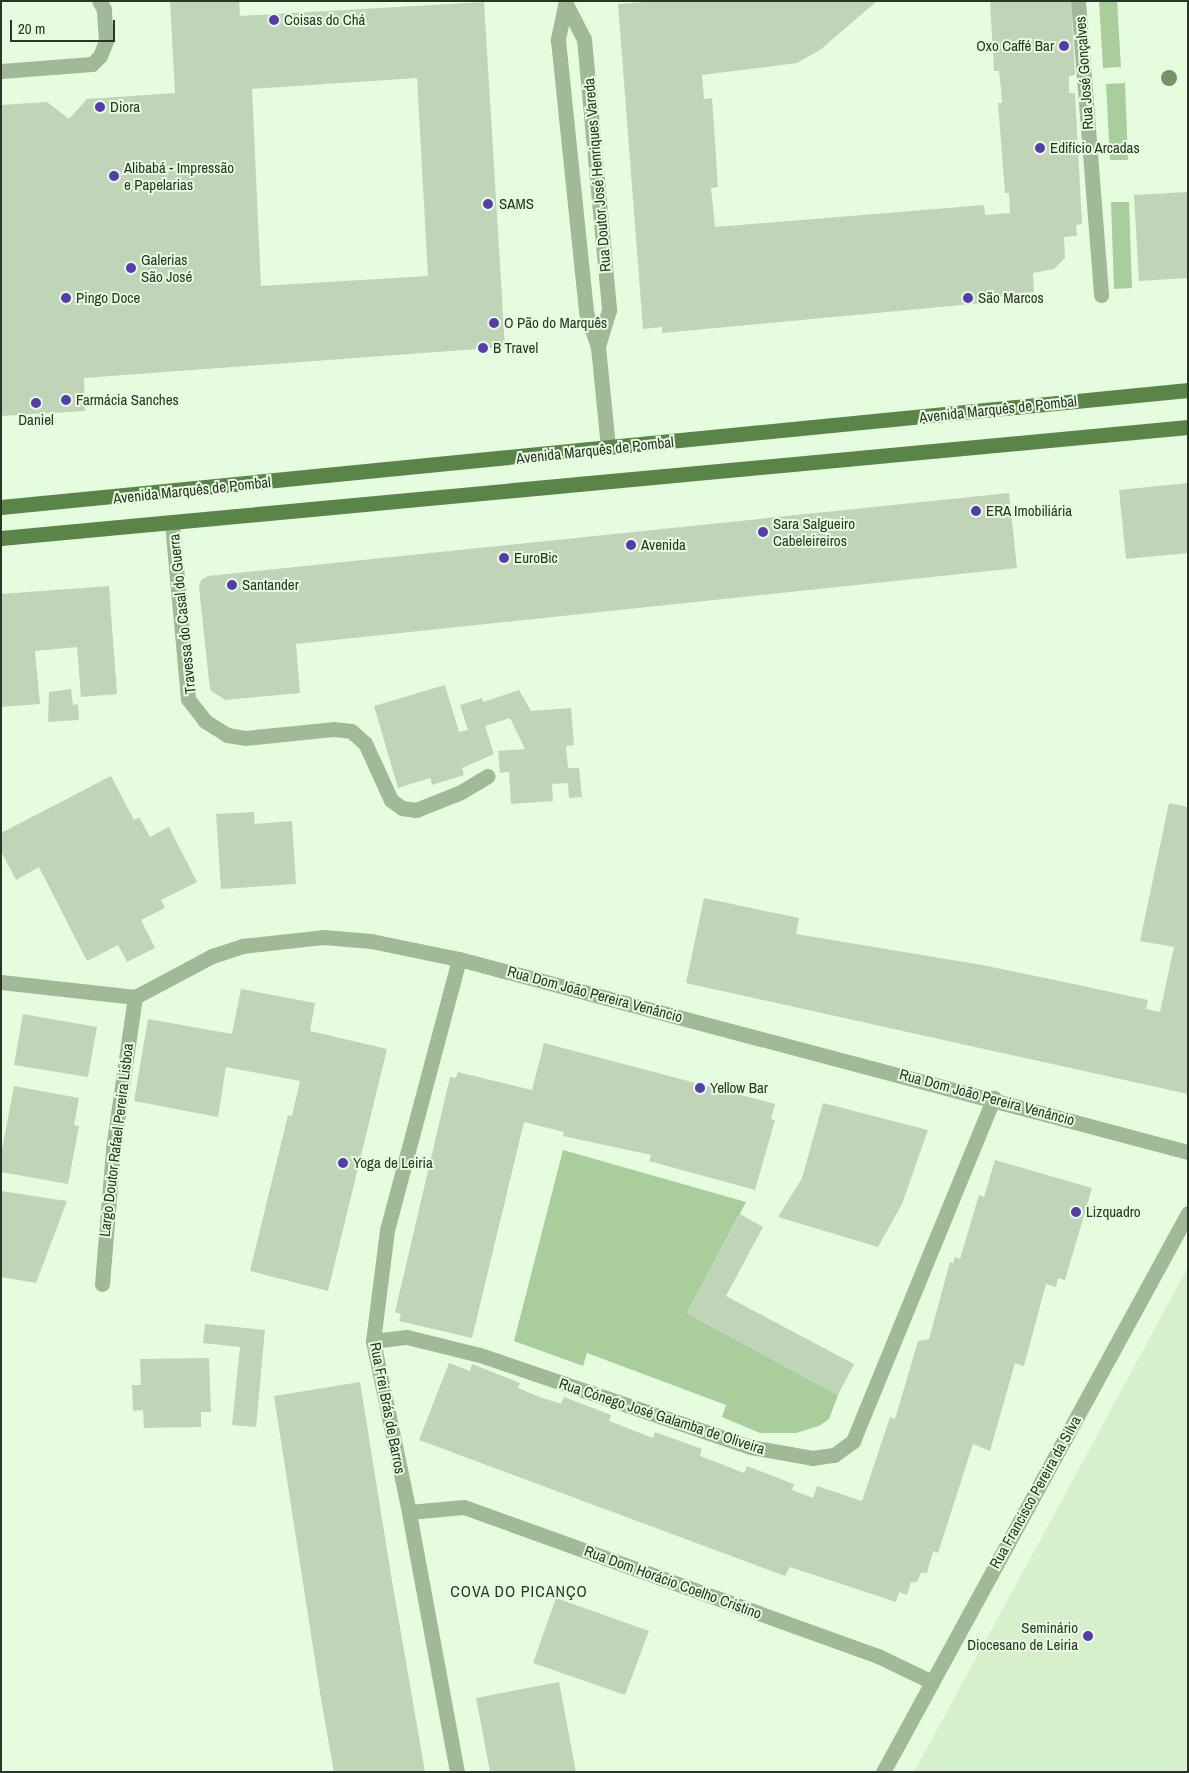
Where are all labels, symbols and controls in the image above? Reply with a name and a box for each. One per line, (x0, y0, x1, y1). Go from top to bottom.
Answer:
scale bar (12, 10, 118, 42)
place label: Coisas do Chá (284, 11, 365, 29)
marker: Coisas do Chá (268, 14, 280, 26)
street label: Rua José Gonçalves (1071, 16, 1097, 130)
text: 20 m (18, 18, 45, 39)
place label: Oxo Caffé Bar (976, 37, 1054, 55)
marker: Oxo Caffé Bar (1058, 40, 1070, 52)
street label: Rua Doutor José Henriques Vareda (580, 77, 614, 273)
place label: Diora (110, 98, 140, 116)
marker: Diora (94, 101, 106, 113)
place label: Edifício Arcadas (1050, 139, 1140, 157)
marker: Edifício Arcadas (1034, 142, 1046, 154)
place label: Alibabá - Impressão e Papelarias (124, 158, 234, 193)
marker: Alibabá - Impressão e Papelarias (108, 170, 120, 182)
place label: SAMS (499, 195, 534, 213)
marker: SAMS (481, 197, 495, 211)
place label: Galerias São José (141, 250, 192, 285)
marker: Galerias São José (125, 262, 137, 274)
place label: Pingo Doce (76, 289, 140, 307)
place label: São Marcos (978, 289, 1044, 307)
marker: Pingo Doce (60, 292, 72, 304)
marker: São Marcos (962, 292, 974, 304)
place label: O Pão do Marquês (504, 314, 607, 332)
marker: O Pão do Marquês (488, 317, 500, 329)
place label: B Travel (493, 339, 538, 357)
marker: B Travel (477, 342, 489, 354)
place label: Farmácia Sanches (76, 391, 179, 409)
street label: Avenida Marquês de Pombal (918, 392, 1078, 426)
marker: Farmácia Sanches (60, 394, 72, 406)
marker: Daniel (30, 397, 42, 409)
place label: Daniel (18, 411, 54, 429)
street label: Avenida Marquês de Pombal (515, 433, 675, 467)
street label: Avenida Marquês de Pombal (112, 473, 272, 507)
place label: ERA Imobiliária (986, 502, 1073, 520)
marker: ERA Imobiliária (970, 505, 982, 517)
place label: Sara Salgueiro Cabeleireiros (773, 514, 855, 549)
marker: Sara Salgueiro Cabeleireiros (757, 526, 769, 538)
street label: Travessa do Casal do Guerra (165, 533, 199, 695)
place label: Avenida (641, 536, 686, 554)
marker: Avenida (625, 539, 637, 551)
place label: EuroBic (514, 549, 558, 567)
marker: EuroBic (498, 552, 510, 564)
place label: Santander (242, 576, 299, 594)
marker: Santander (226, 579, 238, 591)
street label: Rua Dom João Pereira Venâncio (505, 962, 685, 1026)
street label: Largo Doutor Rafael Pereira Lisboa (95, 1042, 137, 1238)
street label: Rua Dom João Pereira Venâncio (897, 1065, 1077, 1129)
place label: Yellow Bar (710, 1079, 768, 1097)
marker: Yellow Bar (694, 1082, 706, 1094)
place label: Yoga de Leiria (353, 1154, 433, 1172)
marker: Yoga de Leiria (337, 1157, 349, 1169)
place label: Lizquadro (1086, 1203, 1141, 1221)
marker: Lizquadro (1070, 1206, 1082, 1218)
street label: Rua Frei Brás de Barros (366, 1341, 410, 1475)
street label: Rua Cónego José Galamba de Oliveira (557, 1374, 767, 1458)
street label: Rua Francisco Pereira da Silva (986, 1413, 1084, 1571)
street label: Rua Dom Horácio Coelho Cristino (582, 1542, 764, 1622)
district label: COVA DO PICANÇO (448, 1581, 590, 1601)
place label: Seminário Diocesano de Leiria (967, 1618, 1078, 1653)
marker: Seminário Diocesano de Leiria (1082, 1630, 1094, 1642)

